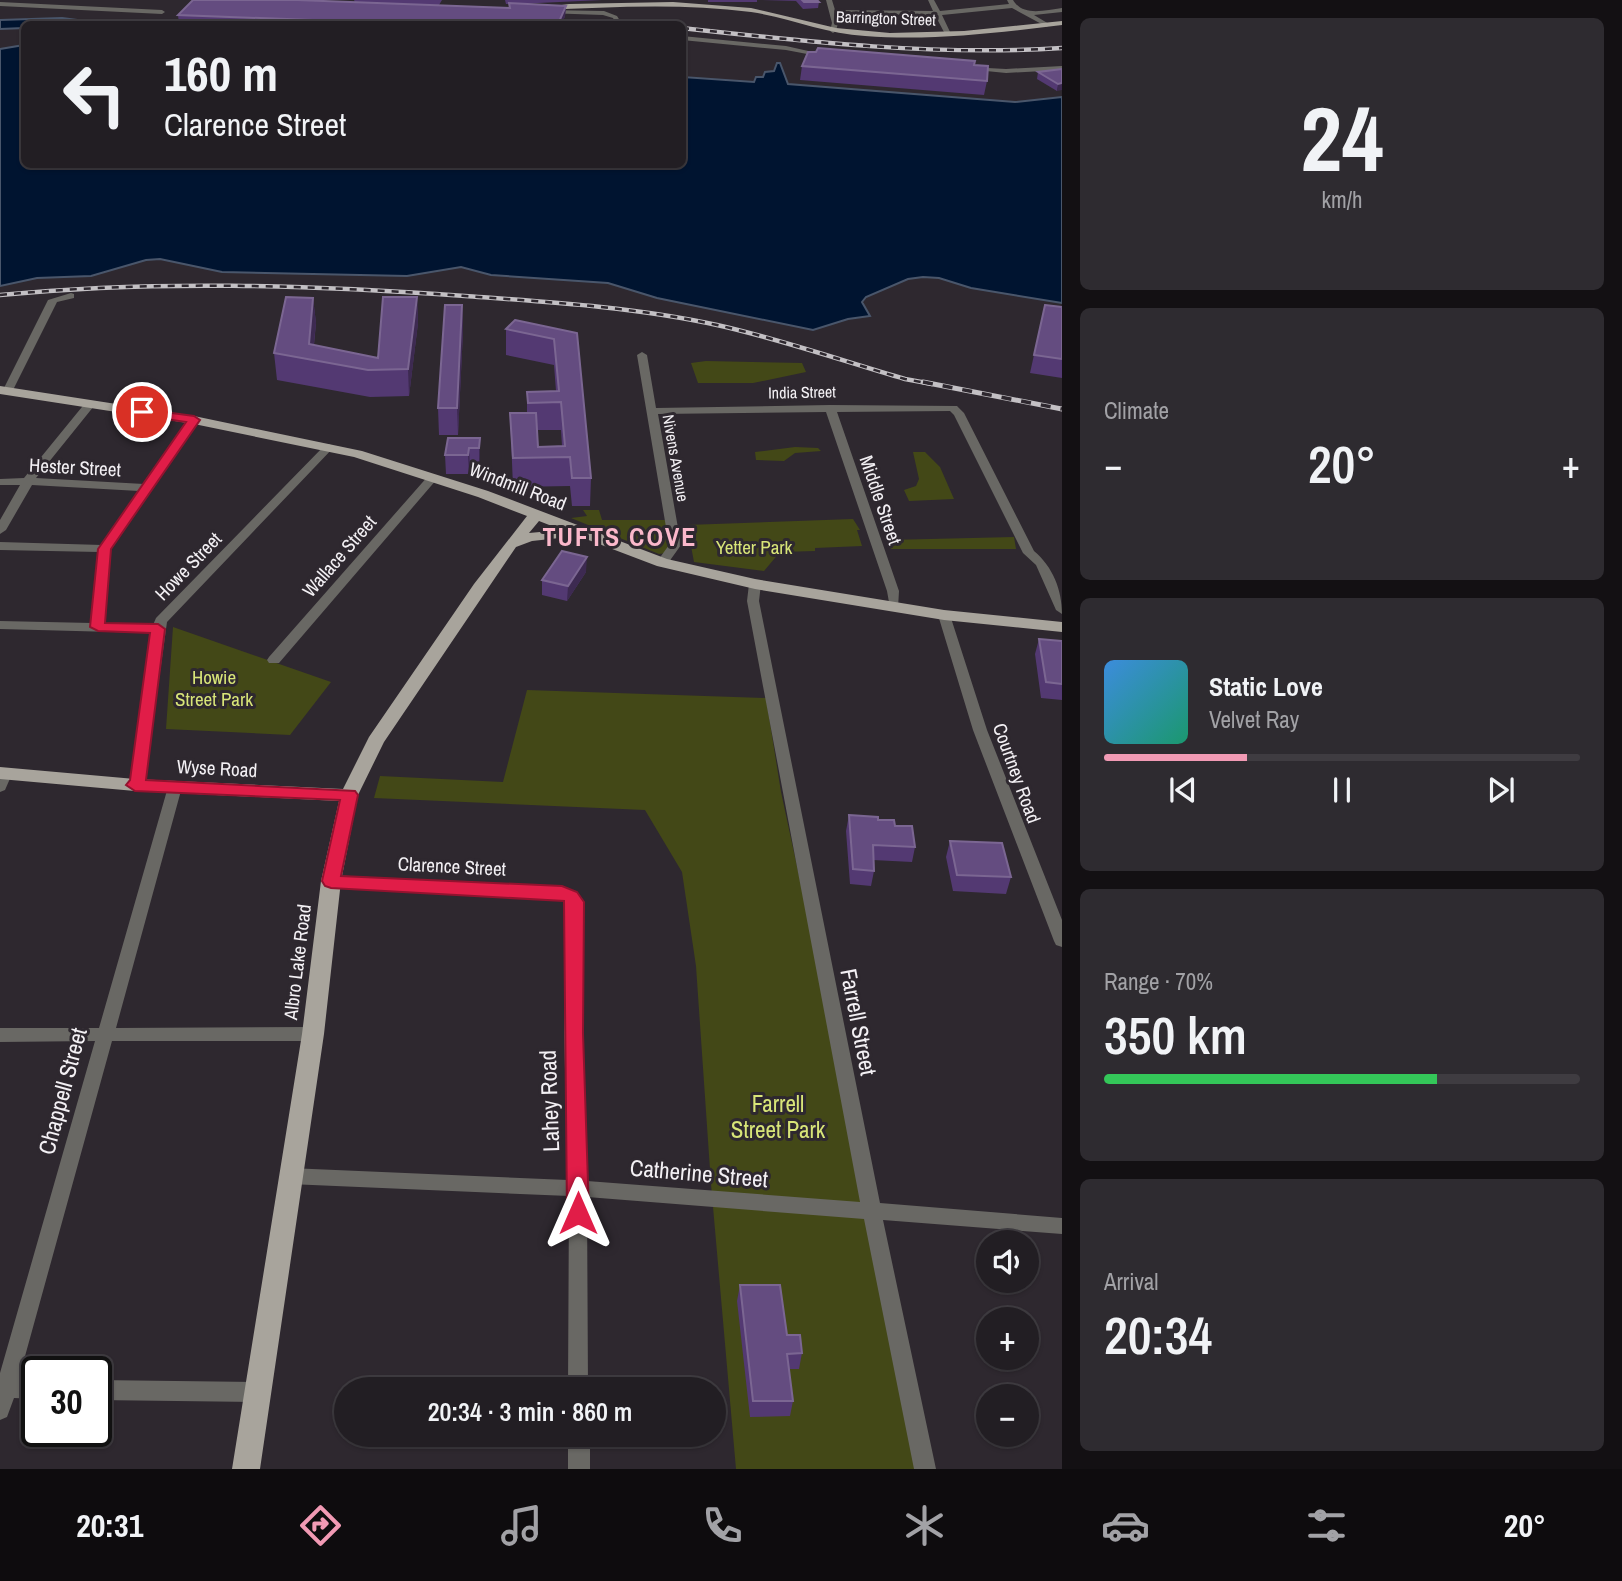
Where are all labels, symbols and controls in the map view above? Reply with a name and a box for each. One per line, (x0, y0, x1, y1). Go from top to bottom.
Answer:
street label: Barrington Street (836, 5, 937, 31)
text: 160 m (164, 40, 278, 106)
icon: left (49, 49, 140, 140)
text: 24 (1301, 77, 1384, 199)
text: Clarence Street (164, 103, 346, 146)
text: km/h (1322, 184, 1362, 215)
street label: India Street (768, 380, 836, 404)
pin (112, 382, 172, 442)
icon: arrive (123, 393, 161, 431)
text: Climate (1104, 395, 1169, 426)
street label: Nivens Avenue (658, 413, 694, 503)
text: 20° (1308, 429, 1376, 499)
text: − (1104, 439, 1122, 490)
text: + (1562, 439, 1580, 490)
street label: Hester Street (28, 452, 122, 482)
street label: Middle Street (854, 452, 909, 549)
street label: Windmill Road (466, 456, 570, 516)
street label: Wallace Street (296, 509, 382, 603)
district label: TUFTS COVE (542, 519, 698, 554)
street label: Howe Street (149, 526, 228, 606)
park label: Yetter Park (716, 534, 793, 560)
park label: Howie Street Park (175, 664, 253, 712)
text: Static Love (1209, 669, 1323, 704)
text: Velvet Ray (1209, 704, 1299, 735)
street label: Courtney Road (987, 719, 1047, 827)
street label: Wyse Road (176, 753, 258, 783)
icon: previous (1164, 771, 1202, 809)
icon: pause (1323, 771, 1361, 809)
icon: next (1482, 771, 1520, 809)
street label: Clarence Street (397, 850, 507, 882)
street label: Albro Lake Road (277, 903, 317, 1022)
street label: Farrell Street (833, 966, 885, 1078)
text: Range · 70% (1104, 966, 1213, 997)
text: 350 km (1104, 1000, 1247, 1070)
street label: Chappell Street (30, 1024, 94, 1158)
street label: Lahey Road (532, 1050, 566, 1152)
park label: Farrell Street Park (731, 1088, 826, 1145)
street label: Catherine Street (629, 1152, 769, 1194)
position arrow (541, 1176, 615, 1250)
map controls (976, 1230, 1039, 1447)
button: sound (976, 1230, 1039, 1293)
text: Arrival (1104, 1266, 1159, 1297)
text: 20:34 (1104, 1300, 1212, 1370)
button: + (976, 1307, 1039, 1370)
speed limit sign: 30 (21, 1356, 112, 1447)
button: − (976, 1384, 1039, 1447)
text: 20:34 · 3 min · 860 m (428, 1394, 632, 1429)
icon: directions (296, 1501, 345, 1550)
icon: music (497, 1501, 546, 1550)
icon: phone (698, 1501, 747, 1550)
icon: climate (900, 1501, 949, 1550)
icon: car (1101, 1501, 1150, 1550)
icon: filters (1302, 1501, 1351, 1550)
text: 20:31 (76, 1504, 143, 1547)
text: 20° (1504, 1504, 1546, 1547)

